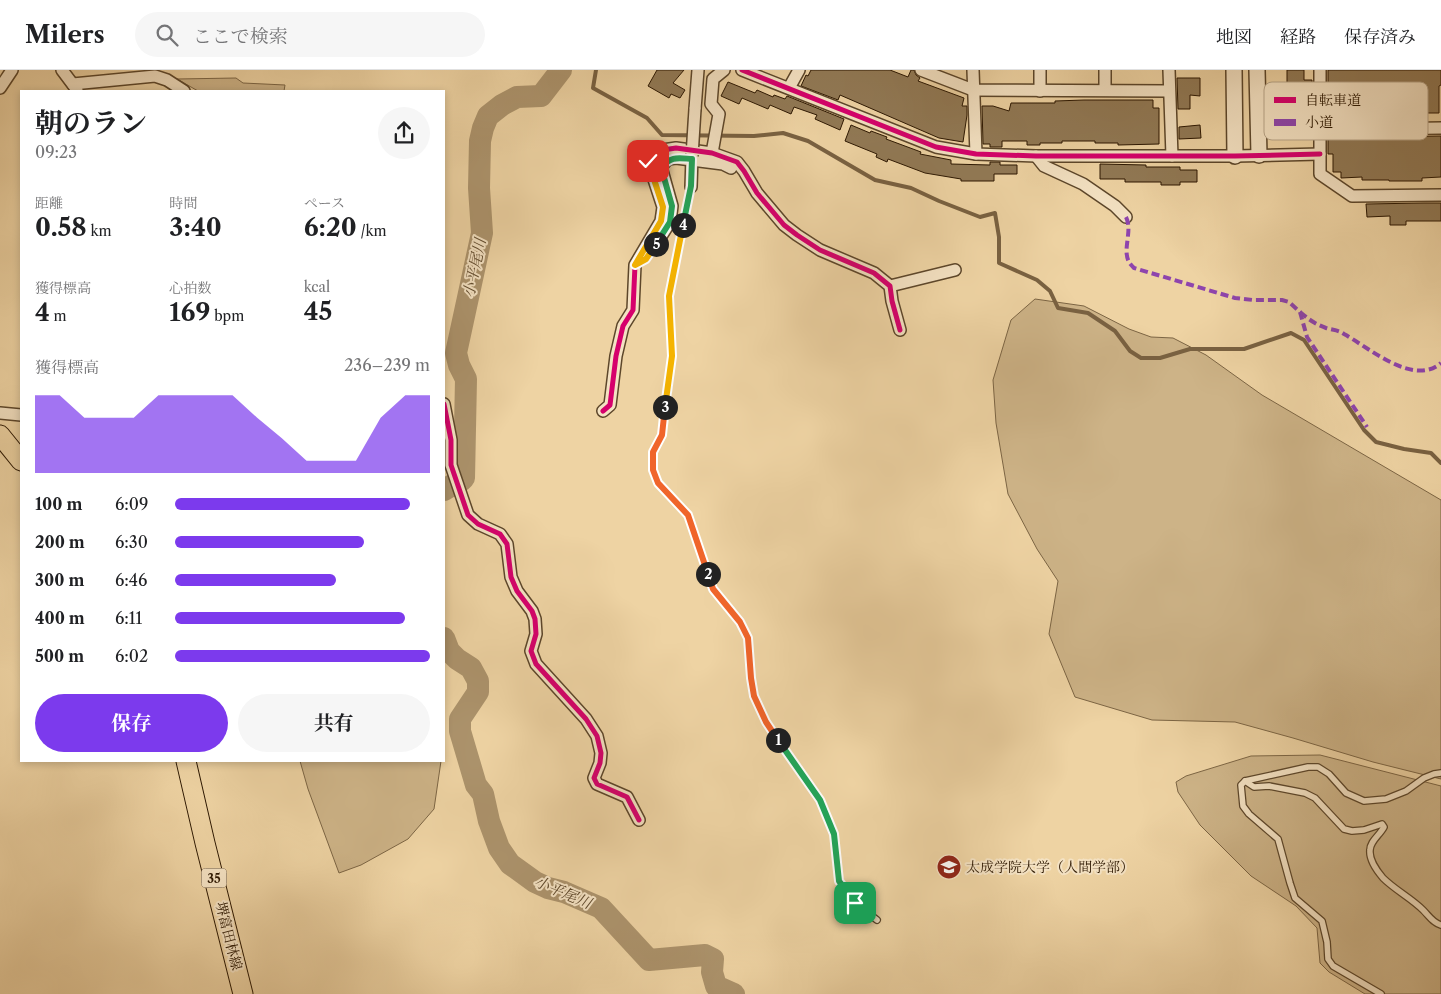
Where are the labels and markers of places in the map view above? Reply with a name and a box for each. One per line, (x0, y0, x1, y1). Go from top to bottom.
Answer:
pin (627, 140, 669, 182)
pin: 4 (670, 212, 696, 238)
pin: 5 (644, 232, 668, 256)
pin: 3 (652, 394, 678, 420)
pin: 2 (696, 562, 720, 586)
pin: 1 (766, 728, 790, 752)
school or university icon: 太成学院大学（人間学部） (936, 854, 962, 880)
place label: 太成学院大学（人間学部） (966, 858, 1134, 876)
pin (834, 882, 876, 924)

